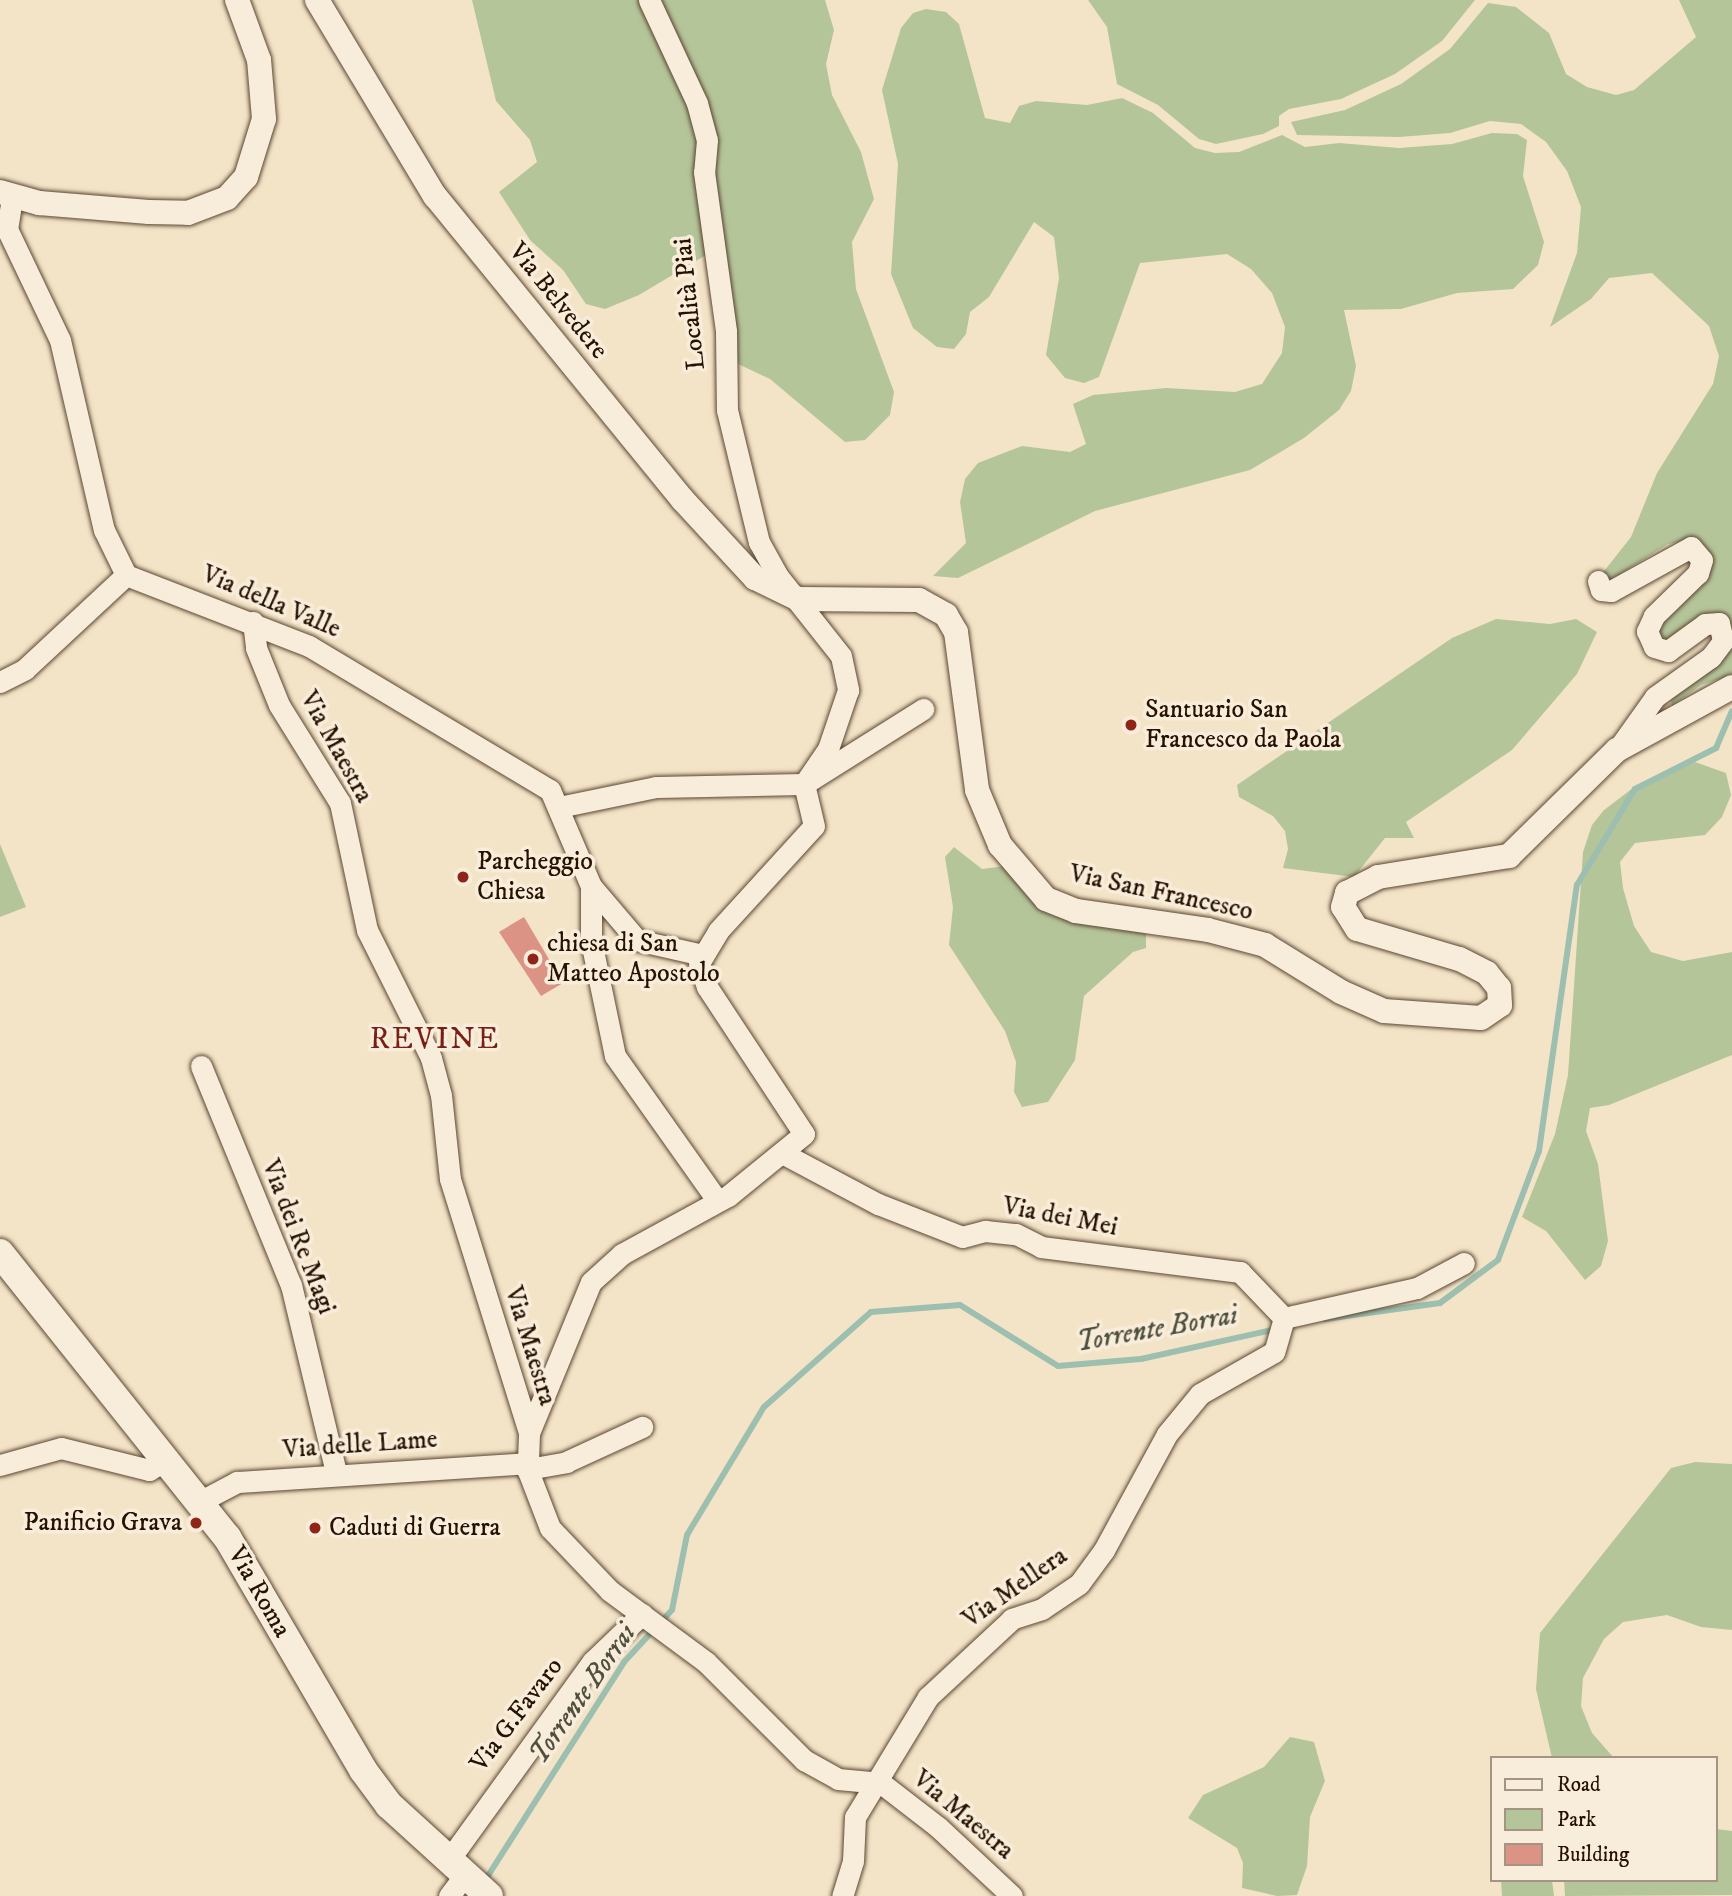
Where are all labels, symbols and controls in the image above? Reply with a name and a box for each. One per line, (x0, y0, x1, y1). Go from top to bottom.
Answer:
street label: Via Belvedere (502, 236, 614, 366)
street label: Località Piai (668, 236, 712, 372)
street label: Via della Valle (197, 559, 345, 645)
street label: Via Maestra (293, 686, 379, 808)
place label: Santuario San Francesco da Paola (1145, 694, 1341, 756)
marker: Santuario San Francesco da Paola (1123, 717, 1139, 733)
place label: Parcheggio Chiesa (477, 846, 593, 908)
street label: Via San Francesco (1066, 858, 1256, 928)
marker: Parcheggio Chiesa (455, 869, 471, 885)
place label: chiesa di San Matteo Apostolo (547, 928, 720, 990)
marker: chiesa di San Matteo Apostolo (525, 951, 541, 967)
district label: REVINE (371, 1022, 499, 1058)
street label: Via dei Re Magi (254, 1155, 342, 1319)
street label: Via dei Mei (1000, 1191, 1120, 1243)
street label: Via Maestra (497, 1283, 563, 1409)
water label: Torrente Borrai (1074, 1298, 1240, 1360)
street label: Via delle Lame (282, 1424, 438, 1466)
place label: Panificio Grava (23, 1507, 182, 1539)
place label: Caduti di Guerra (329, 1512, 501, 1544)
marker: Panificio Grava (188, 1515, 204, 1531)
marker: Caduti di Guerra (307, 1520, 323, 1536)
street label: Via Roma (220, 1541, 298, 1643)
street label: Via Mellera (957, 1541, 1073, 1635)
water label: Torrente Borrai (523, 1618, 643, 1770)
street label: Via G.Favaro (464, 1652, 570, 1778)
legend (1490, 1756, 1718, 1882)
street label: Via Maestra (906, 1764, 1020, 1866)
text: Road (1557, 1772, 1601, 1798)
text: Park (1557, 1807, 1596, 1833)
text: Building (1557, 1842, 1629, 1868)

